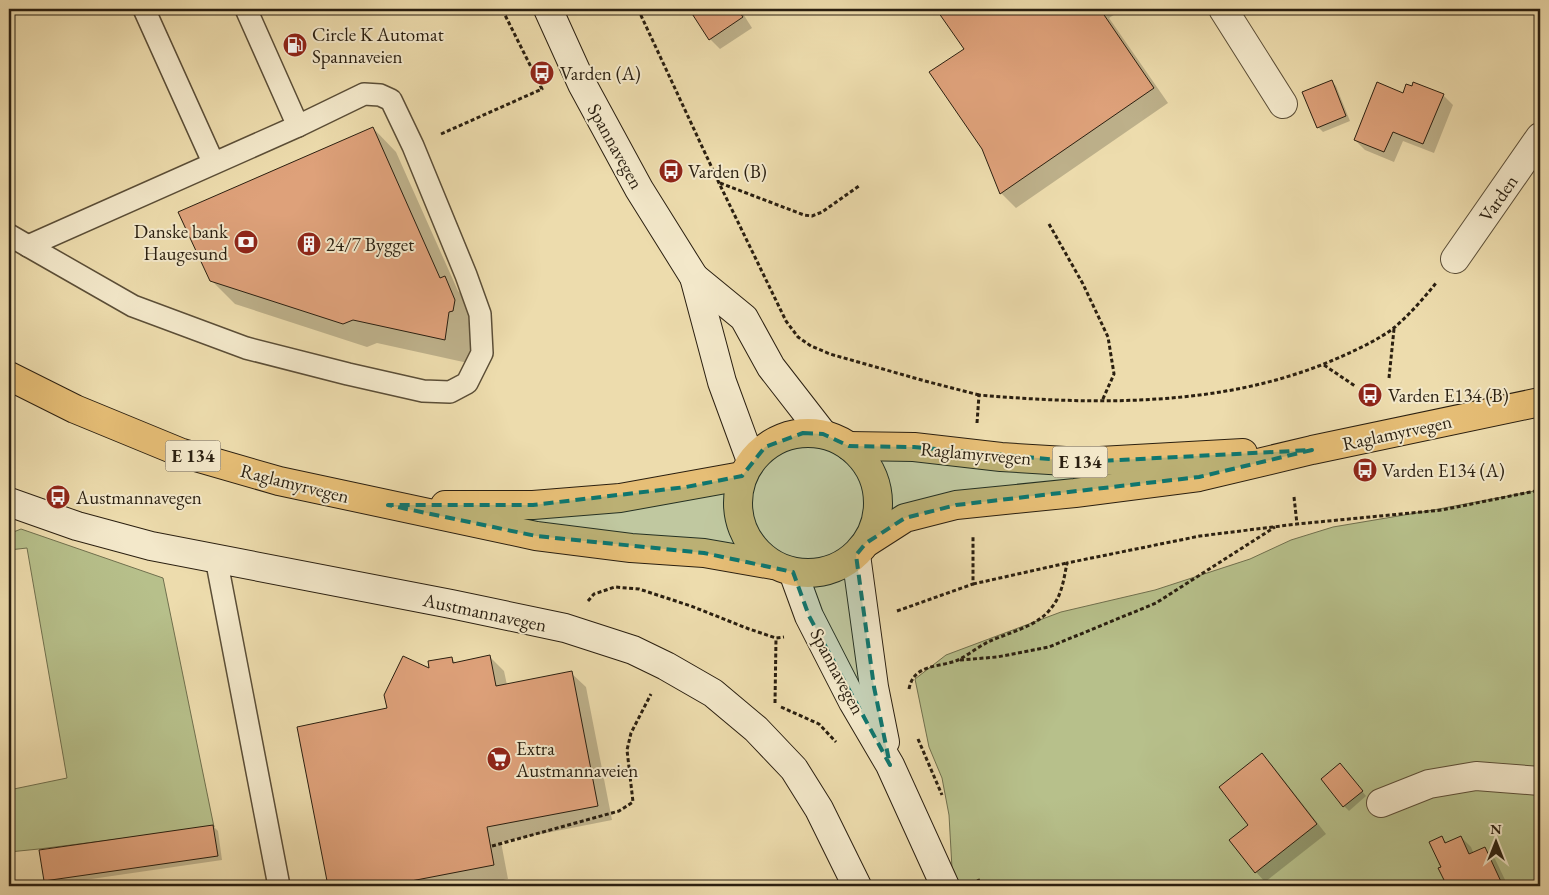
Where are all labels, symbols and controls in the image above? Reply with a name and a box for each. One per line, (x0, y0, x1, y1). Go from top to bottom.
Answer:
place label: Circle K Automat Spannaveien (312, 22, 444, 69)
fuel station icon: Circle K Automat Spannaveien (282, 32, 308, 58)
bus stop icon: Varden (A) (529, 60, 555, 86)
place label: Varden (A) (560, 61, 641, 86)
street label: Spannavegen (582, 99, 649, 193)
bus stop icon: Varden (B) (658, 158, 684, 184)
place label: Varden (B) (688, 159, 767, 184)
street label: Varden (1473, 170, 1524, 227)
place label: Danske bank Haugesund (134, 219, 229, 266)
bank icon: Danske bank Haugesund (233, 229, 259, 255)
building icon: 24/7 Bygget (296, 231, 322, 257)
place label: 24/7 Bygget (326, 232, 414, 257)
bus stop icon: Varden E134 (B) (1357, 382, 1383, 408)
place label: Varden E134 (B) (1388, 383, 1509, 408)
street label: Raglamyrvegen (1340, 409, 1454, 456)
street label: Raglamyrvegen (919, 436, 1032, 471)
road number: E 134 (166, 441, 220, 472)
road number: E 134 (1052, 447, 1108, 478)
bus stop icon: Varden E134 (A) (1352, 457, 1378, 483)
street label: Raglamyrvegen (238, 458, 352, 509)
place label: Varden E134 (A) (1382, 458, 1505, 483)
bus stop icon: Austmannavegen (45, 484, 71, 510)
place label: Austmannavegen (75, 485, 202, 510)
street label: Austmannavegen (420, 587, 549, 638)
street label: Spannavegen (804, 624, 871, 719)
place label: Extra Austmannaveien (515, 736, 638, 783)
supermarket icon: Extra Austmannaveien (486, 746, 512, 772)
north arrow (1472, 818, 1522, 868)
text: N (1490, 820, 1502, 838)

